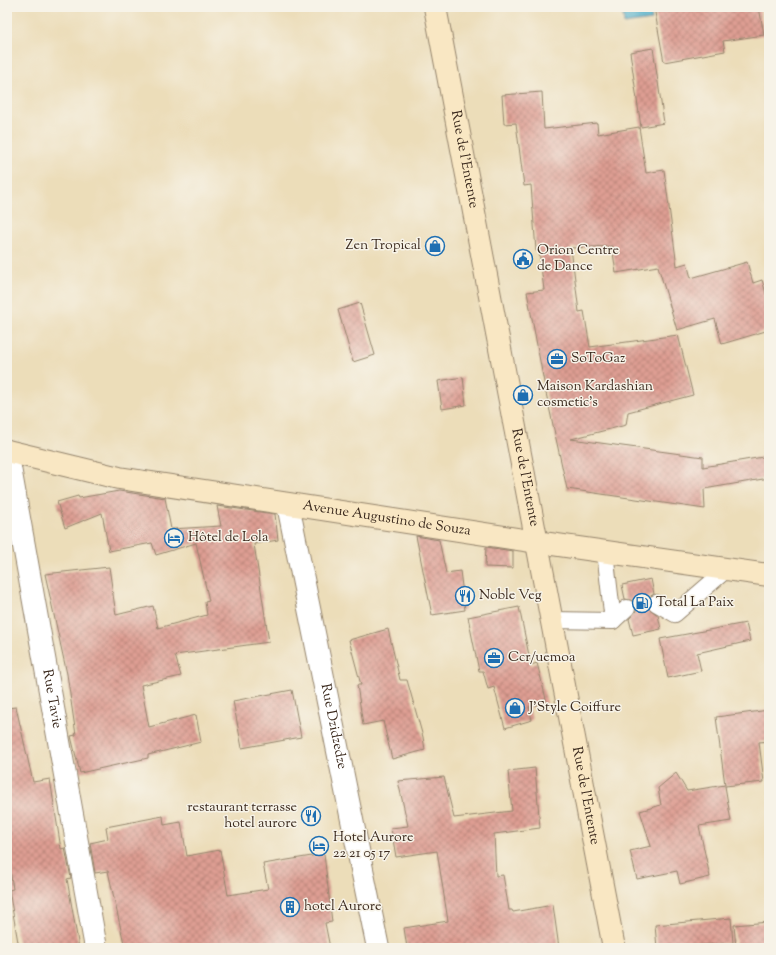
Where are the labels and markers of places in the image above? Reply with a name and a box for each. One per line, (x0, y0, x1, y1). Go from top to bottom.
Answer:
shop icon: Zen Tropical (424, 235, 446, 257)
place label: Zen Tropical (346, 236, 421, 256)
place label: Orion Centre de Dance (537, 241, 619, 277)
public building icon: Orion Centre de Dance (512, 248, 534, 270)
office icon: SoToGaz (546, 348, 568, 370)
place label: SoToGaz (571, 349, 625, 369)
place label: Maison Kardashian cosmetic's (537, 377, 653, 413)
shop icon: Maison Kardashian cosmetic's (512, 384, 534, 406)
hotel icon: Hôtel de Lola (163, 527, 185, 549)
place label: Hôtel de Lola (188, 528, 269, 548)
restaurant icon: Noble Veg (454, 585, 476, 607)
place label: Noble Veg (479, 586, 542, 606)
fuel station icon: Total La Paix (631, 592, 653, 614)
place label: Total La Paix (656, 593, 734, 613)
office icon: Ccr/uemoa (483, 647, 505, 669)
place label: Ccr/uemoa (508, 648, 576, 668)
shop icon: J'Style Coiffure (504, 697, 526, 719)
place label: J'Style Coiffure (528, 698, 621, 718)
place label: restaurant terrasse hotel aurore (187, 798, 297, 834)
restaurant icon: restaurant terrasse hotel aurore (300, 805, 322, 827)
place label: Hotel Aurore 22 21 05 17 (333, 828, 413, 864)
hotel icon: Hotel Aurore 22 21 05 17 (308, 835, 330, 857)
building icon: hotel Aurore (279, 896, 301, 918)
place label: hotel Aurore (304, 897, 381, 917)

